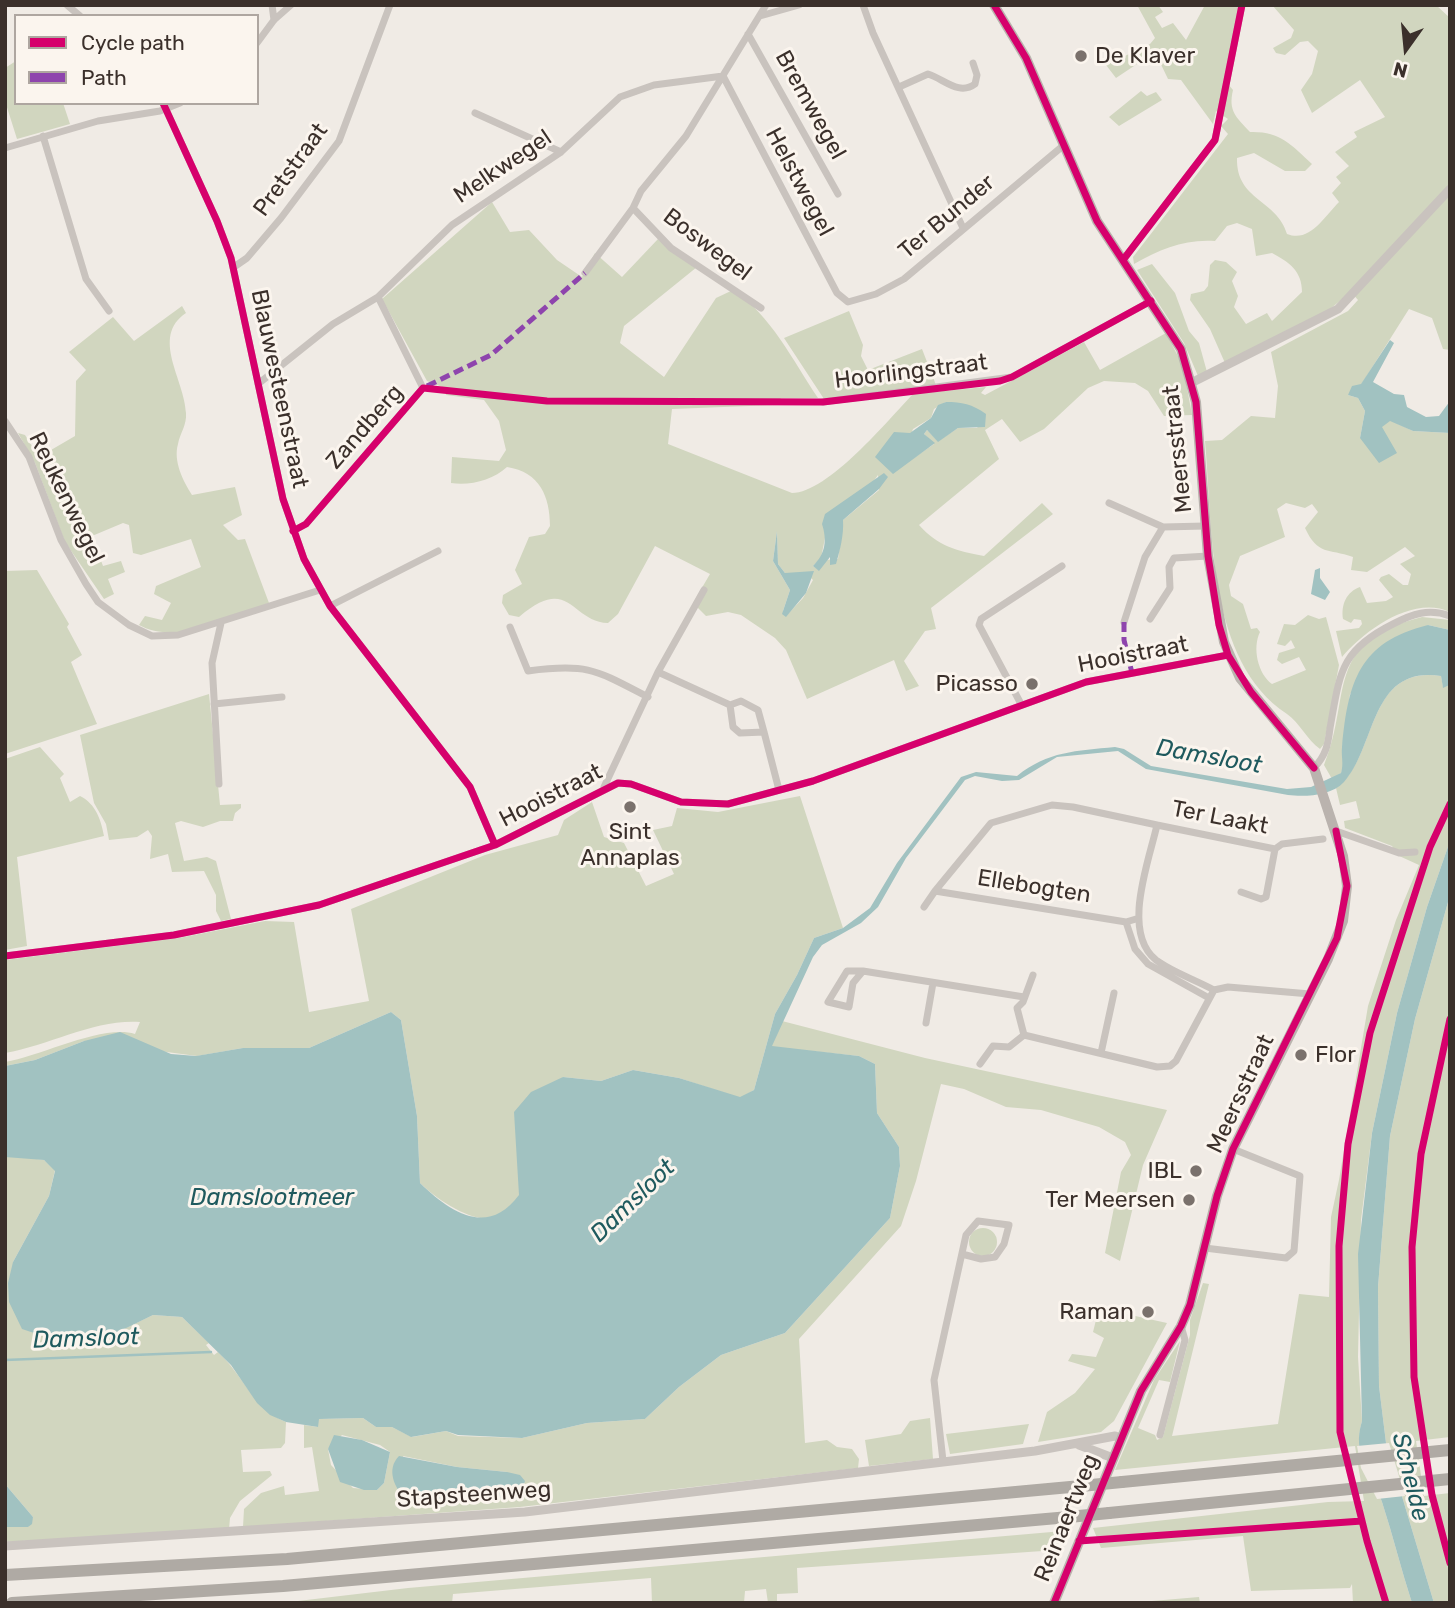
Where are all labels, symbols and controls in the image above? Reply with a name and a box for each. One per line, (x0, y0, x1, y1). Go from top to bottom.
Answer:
legend (14, 14, 259, 105)
north arrow (1371, 14, 1441, 84)
text: Cycle path (81, 30, 185, 55)
place label: De Klaver (1095, 42, 1195, 70)
street label: Bremwegel (769, 46, 851, 164)
marker: De Klaver (1073, 48, 1089, 64)
text: N (1391, 57, 1410, 83)
text: Path (81, 65, 127, 90)
street label: Pretstraat (248, 118, 334, 222)
street label: Helstwegel (759, 123, 839, 241)
street label: Melkwegel (449, 124, 557, 210)
street label: Ter Bunder (893, 169, 1001, 265)
street label: Boswegel (657, 203, 757, 287)
street label: Blauwesteenstraat (244, 287, 314, 491)
street label: Hoorlingstraat (833, 349, 989, 395)
street label: Zandberg (321, 379, 409, 475)
street label: Meersstraat (1158, 384, 1198, 514)
street label: Reukenwegel (22, 428, 110, 568)
street label: Hooistraat (1075, 631, 1191, 679)
place label: Picasso (936, 670, 1018, 698)
marker: Picasso (1024, 676, 1040, 692)
water label: Damsloot (1154, 734, 1264, 780)
street label: Hooistraat (495, 758, 607, 834)
street label: Ter Laakt (1169, 795, 1271, 841)
marker: Sint Annaplas (622, 799, 638, 815)
place label: Sint Annaplas (580, 818, 680, 872)
street label: Ellebogten (975, 864, 1093, 910)
street label: Meersstraat (1201, 1030, 1281, 1158)
place label: Flor (1315, 1041, 1356, 1069)
marker: Flor (1293, 1047, 1309, 1063)
water label: Damsloot (585, 1154, 681, 1248)
place label: IBL (1147, 1157, 1182, 1185)
marker: IBL (1188, 1163, 1204, 1179)
water label: Damslootmeer (190, 1184, 354, 1212)
place label: Ter Meersen (1045, 1186, 1175, 1214)
marker: Ter Meersen (1181, 1192, 1197, 1208)
place label: Raman (1059, 1298, 1134, 1326)
marker: Raman (1140, 1304, 1156, 1320)
water label: Damsloot (32, 1323, 140, 1355)
water label: Schelde (1385, 1430, 1435, 1524)
street label: Reinaertweg (1029, 1450, 1105, 1586)
street label: Stapsteenweg (396, 1476, 552, 1514)

